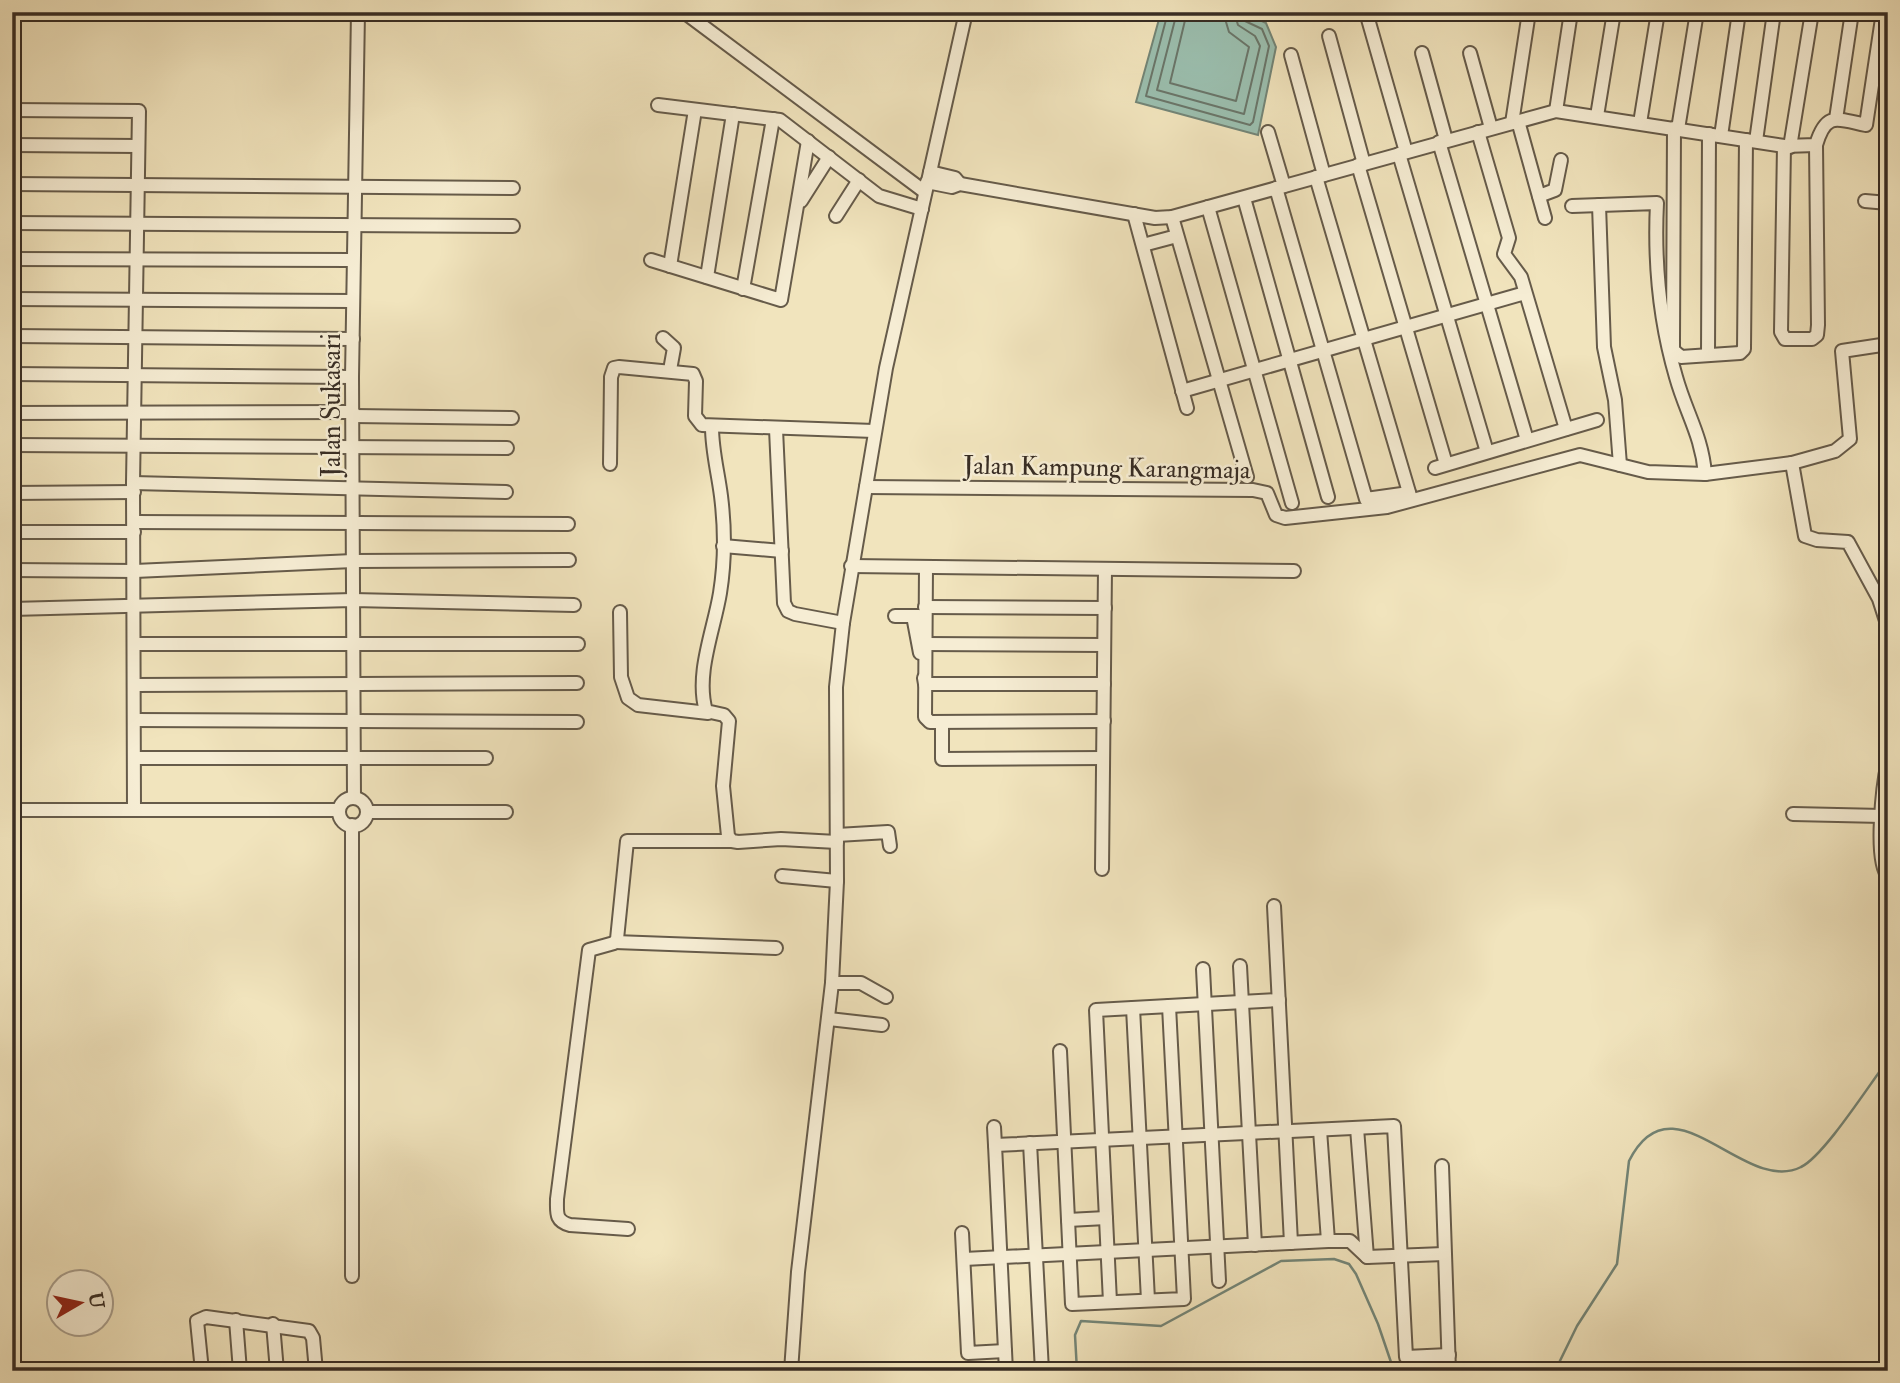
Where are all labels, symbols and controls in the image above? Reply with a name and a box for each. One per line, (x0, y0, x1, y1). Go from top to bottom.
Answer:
street label: Jalan Sukasari (316, 333, 348, 478)
street label: Jalan Kampung Karangmaja (962, 449, 1251, 488)
north arrow (46, 1268, 116, 1338)
text: U (83, 1291, 109, 1310)

